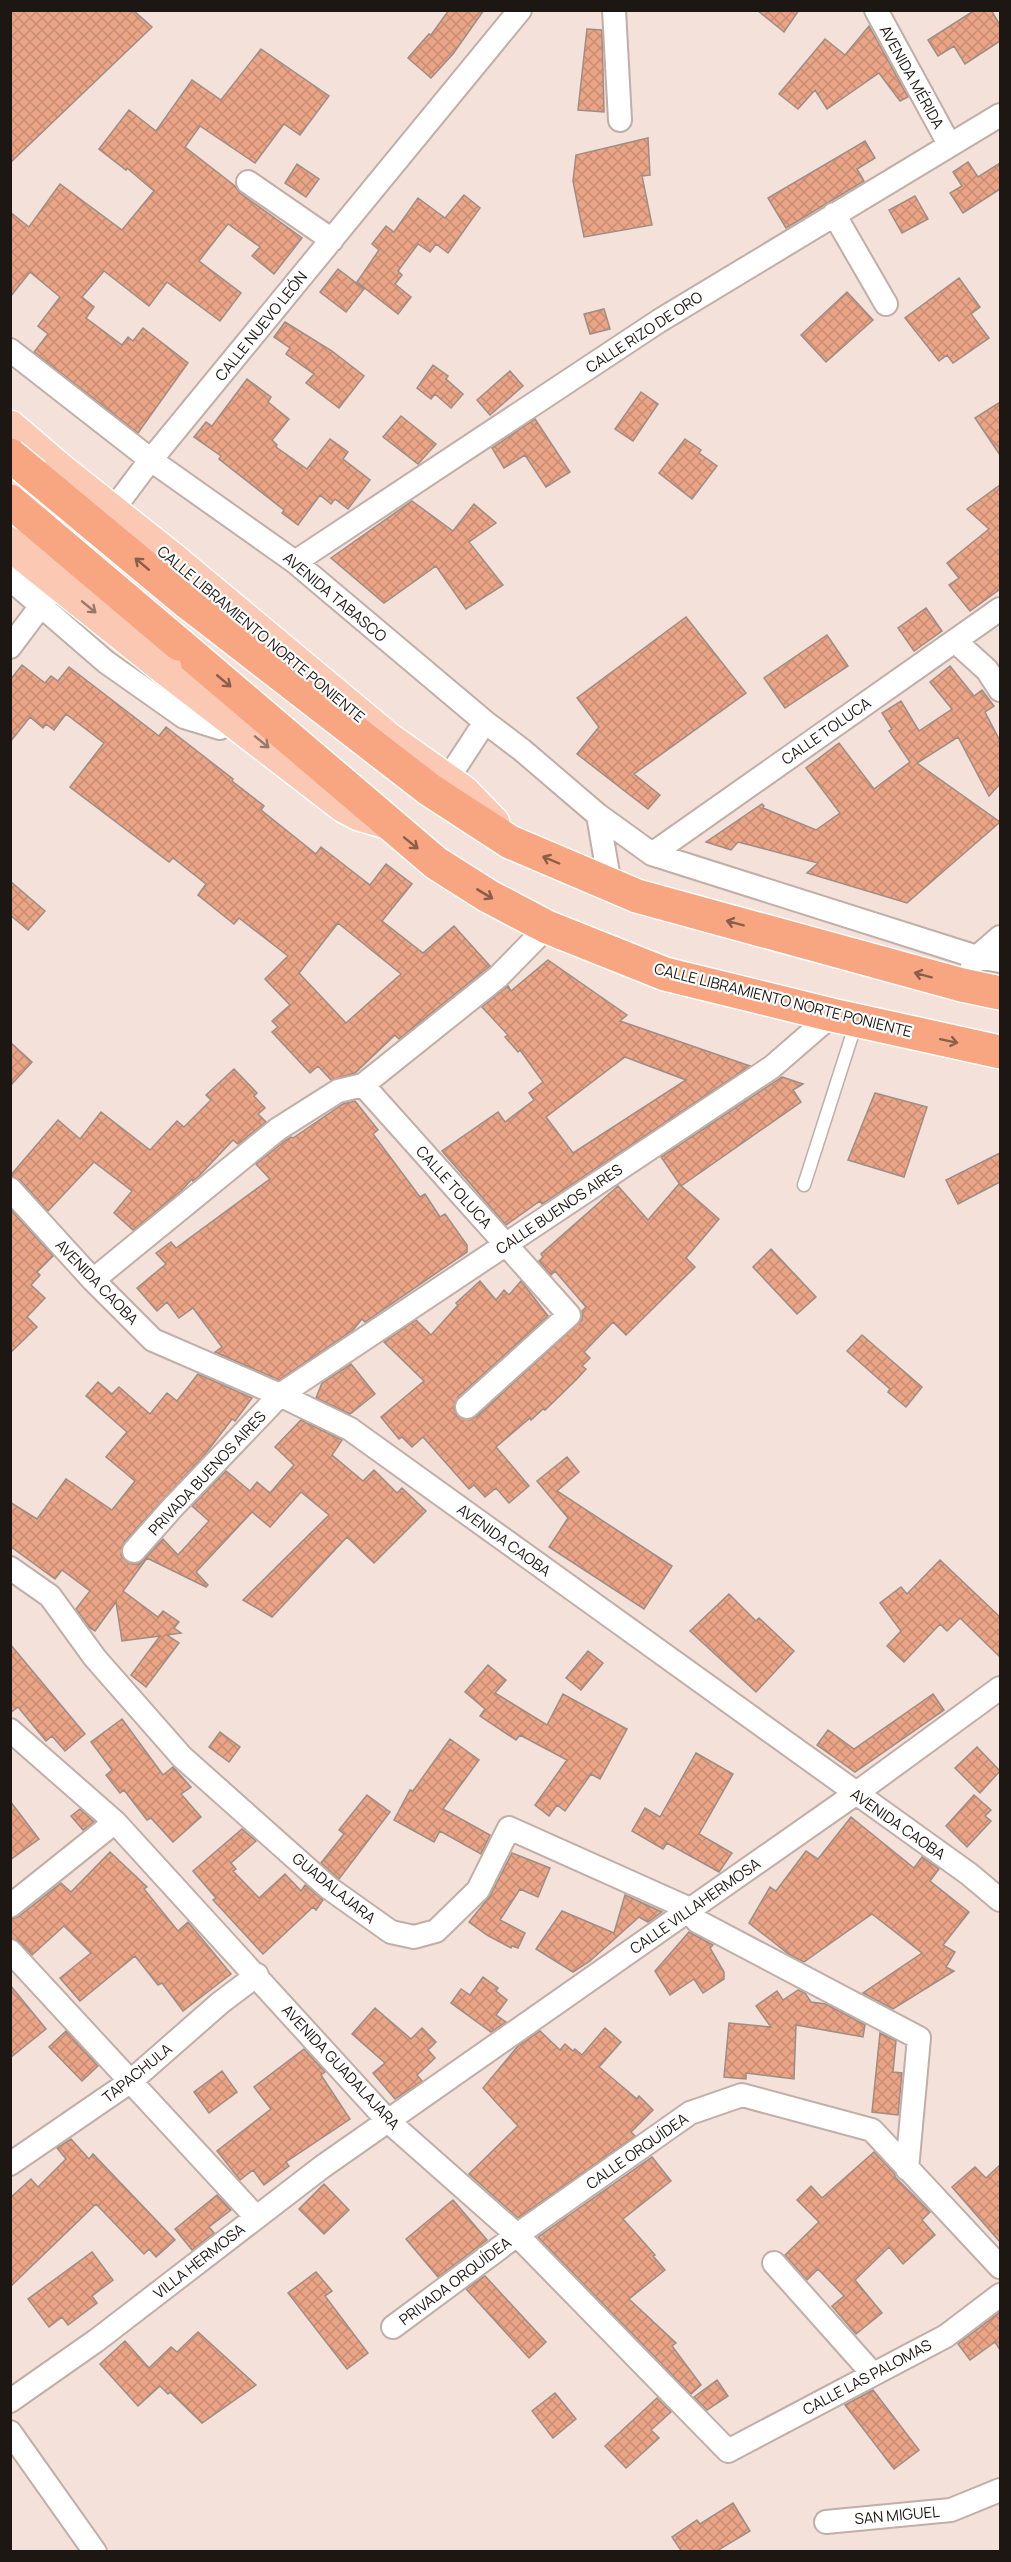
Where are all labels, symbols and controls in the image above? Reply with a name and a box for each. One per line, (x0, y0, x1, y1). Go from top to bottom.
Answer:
street label: AVENIDA MÉRIDA (875, 21, 949, 133)
street label: CALLE NUEVO LEÓN (210, 267, 312, 385)
street label: CALLE RIZO DE ORO (581, 286, 707, 378)
street label: CALLE LIBRAMIENTO NORTE PONIENTE (153, 541, 369, 727)
street label: AVENIDA TABASCO (279, 547, 391, 647)
one-way arrow (135, 558, 151, 571)
one-way arrow (80, 601, 96, 614)
one-way arrow (216, 675, 232, 688)
street label: CALLE TOLUCA (777, 692, 875, 770)
one-way arrow (253, 735, 269, 748)
one-way arrow (403, 836, 419, 849)
one-way arrow (542, 854, 561, 865)
one-way arrow (476, 889, 493, 901)
one-way arrow (726, 917, 745, 928)
street label: CALLE LIBRAMIENTO NORTE PONIENTE (652, 958, 914, 1042)
one-way arrow (914, 968, 933, 980)
one-way arrow (939, 1035, 958, 1047)
street label: CALLE TOLUCA (411, 1141, 497, 1233)
street label: CALLE BUENOS AIRES (492, 1159, 626, 1259)
street label: AVENIDA CAOBA (51, 1235, 144, 1330)
street label: PRIVADA BUENOS AIRES (144, 1406, 270, 1540)
street label: AVENIDA CAOBA (453, 1499, 556, 1581)
street label: AVENIDA CAOBA (846, 1783, 950, 1865)
street label: GUADALAJARA (288, 1848, 381, 1928)
street label: CALLE VILLAHERMOSA (626, 1853, 765, 1959)
street label: AVENIDA GUADALAJARA (277, 2000, 405, 2134)
street label: TAPACHULA (98, 2038, 177, 2108)
street label: CALLE ORQUÍDEA (582, 2108, 693, 2194)
street label: VILLA HERMOSA (149, 2218, 250, 2303)
street label: PRIVADA ORQUÍDEA (395, 2232, 516, 2330)
street label: CALLE LAS PALOMAS (799, 2334, 935, 2420)
street label: SAN MIGUEL (854, 2501, 941, 2529)

